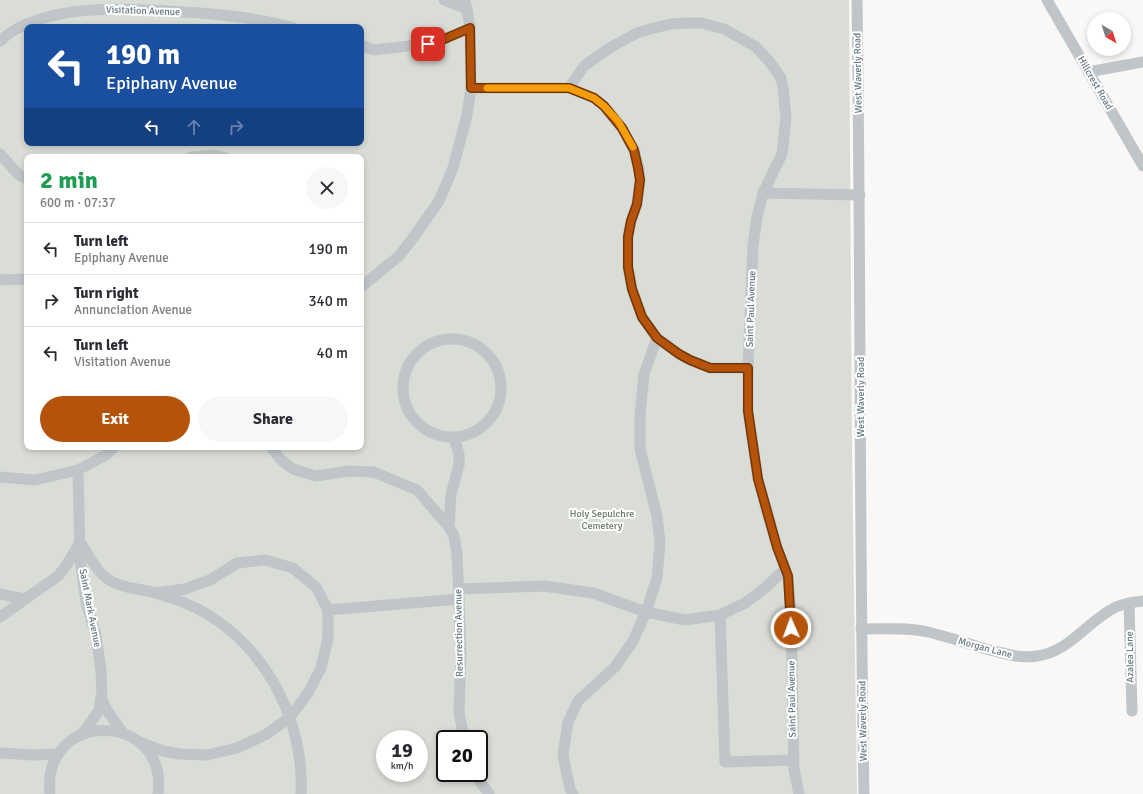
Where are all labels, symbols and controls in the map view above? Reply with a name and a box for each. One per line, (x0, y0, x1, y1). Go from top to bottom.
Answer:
street label: Visitation Avenue (106, 4, 180, 18)
north arrow (1087, 12, 1131, 56)
map controls (1087, 12, 1131, 56)
pin (411, 27, 445, 61)
icon: arrive (417, 33, 439, 55)
street label: West Waverly Road (851, 33, 865, 113)
text: 190 m (106, 38, 180, 72)
icon: left (40, 40, 92, 92)
street label: Hillcrest Road (1075, 54, 1115, 112)
text: Epiphany Avenue (106, 72, 237, 94)
icon: left (141, 116, 163, 138)
icon: ahead (183, 116, 205, 138)
icon: right (225, 116, 247, 138)
text: 2 min (40, 165, 98, 195)
button: close (306, 167, 348, 209)
text: 600 m · 07:37 (40, 195, 116, 211)
text: Turn left (74, 232, 128, 250)
icon: left (40, 238, 62, 260)
text: 190 m (308, 240, 348, 258)
text: Epiphany Avenue (74, 250, 169, 266)
street label: Saint Paul Avenue (744, 270, 758, 348)
text: Turn right (74, 284, 139, 302)
icon: right (40, 290, 62, 312)
text: 340 m (308, 292, 348, 310)
text: Annunciation Avenue (74, 302, 192, 318)
text: Turn left (74, 336, 128, 354)
icon: left (40, 342, 62, 364)
text: 40 m (317, 344, 348, 362)
text: Visitation Avenue (74, 354, 171, 370)
street label: West Waverly Road (855, 357, 867, 437)
button: Exit (40, 396, 190, 442)
button: Share (198, 396, 348, 442)
park label: Holy Sepulchre Cemetery (570, 508, 634, 532)
street label: Saint Mark Avenue (76, 568, 104, 648)
street label: Resurrection Avenue (452, 589, 466, 677)
position arrow (770, 607, 812, 649)
street label: Azalea Lane (1124, 631, 1136, 683)
street label: Morgan Lane (957, 635, 1013, 661)
street label: Saint Paul Avenue (785, 660, 799, 738)
street label: West Waverly Road (856, 681, 870, 761)
speed limit sign: 20 (436, 730, 488, 782)
text: 19 (391, 738, 413, 763)
text: km/h (391, 760, 413, 772)

